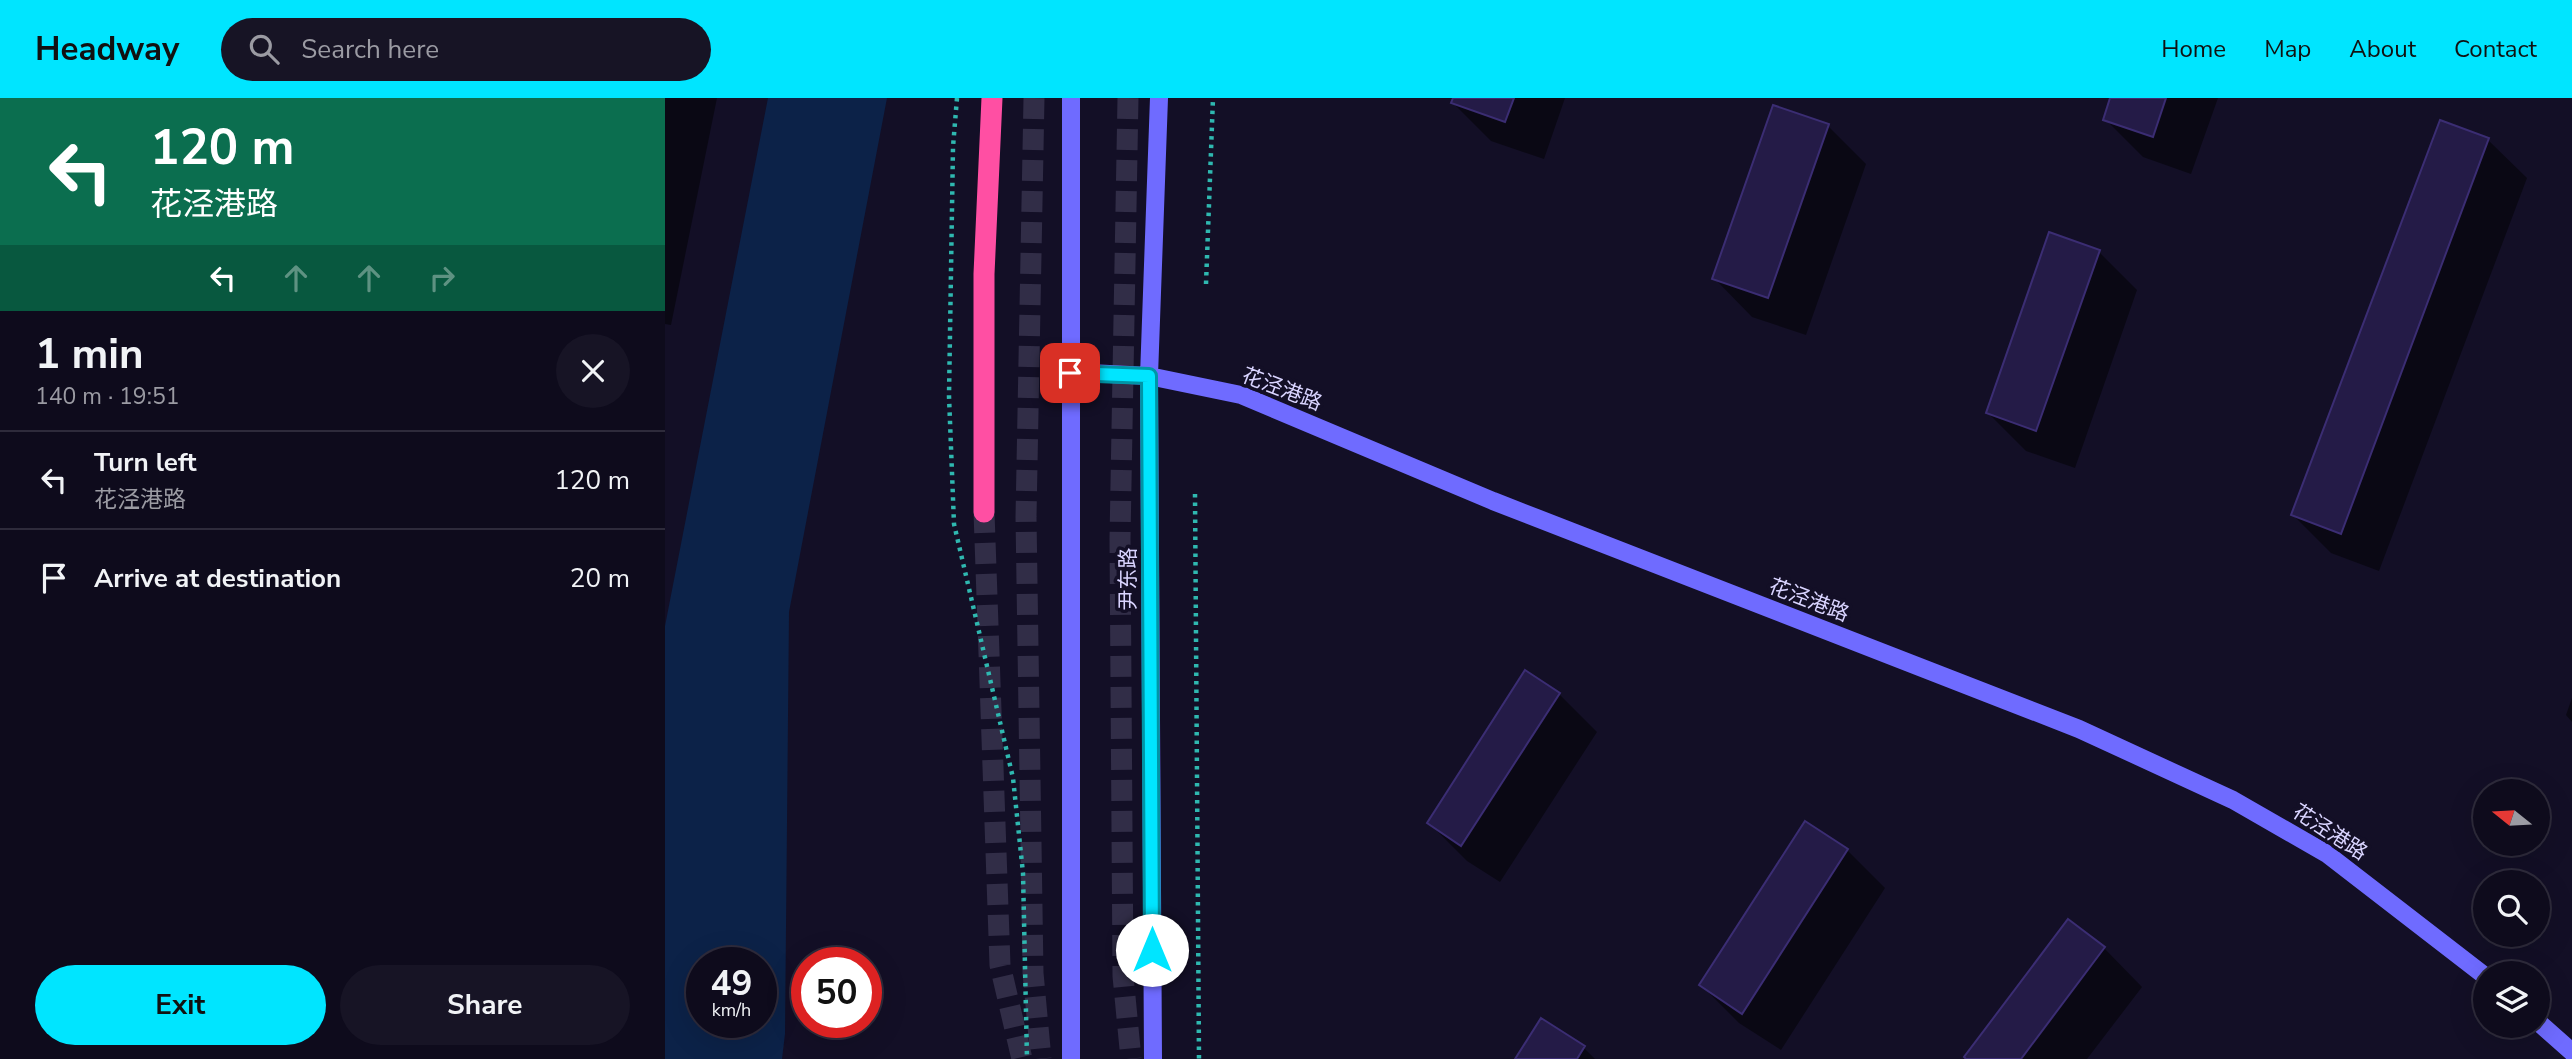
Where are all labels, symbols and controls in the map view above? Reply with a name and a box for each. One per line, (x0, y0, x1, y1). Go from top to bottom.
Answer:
search box (221, 18, 711, 81)
text: Headway (35, 27, 179, 72)
icon: search (245, 30, 283, 68)
text: Search here (301, 32, 439, 67)
text: Home (2161, 33, 2226, 65)
text: Map (2264, 33, 2311, 65)
text: About (2349, 33, 2416, 65)
text: Contact (2454, 33, 2537, 65)
text: 120 m (150, 114, 294, 181)
icon: left (35, 126, 126, 217)
text: 花泾港路 (150, 183, 278, 226)
icon: left (204, 259, 242, 297)
icon: ahead (277, 259, 315, 297)
icon: ahead (350, 259, 388, 297)
icon: right (423, 259, 461, 297)
text: 1 min (35, 326, 144, 383)
button: close (556, 334, 630, 408)
pin (1040, 343, 1100, 403)
icon: arrive (1051, 354, 1089, 392)
street label: 花泾港路 (1238, 361, 1326, 417)
text: 140 m · 19:51 (35, 381, 180, 412)
text: Turn left (94, 445, 197, 480)
icon: left (35, 461, 73, 499)
text: 120 m (554, 463, 630, 498)
text: 花泾港路 (94, 484, 186, 515)
street label: 尹东路 (1114, 548, 1142, 611)
icon: arrive (35, 559, 73, 597)
text: Arrive at destination (94, 561, 341, 596)
text: 20 m (570, 561, 630, 596)
street label: 花泾港路 (1765, 572, 1853, 628)
north arrow (2473, 779, 2550, 856)
map controls (2473, 779, 2550, 1038)
street label: 花泾港路 (2287, 797, 2373, 867)
button: search (2473, 870, 2550, 947)
position arrow (1115, 913, 1189, 987)
speed limit sign: 50 (791, 947, 882, 1038)
text: 49 (710, 960, 753, 1007)
button: layers (2473, 961, 2550, 1038)
button: Exit (35, 965, 326, 1045)
button: Share (340, 965, 630, 1045)
text: km/h (712, 998, 751, 1022)

